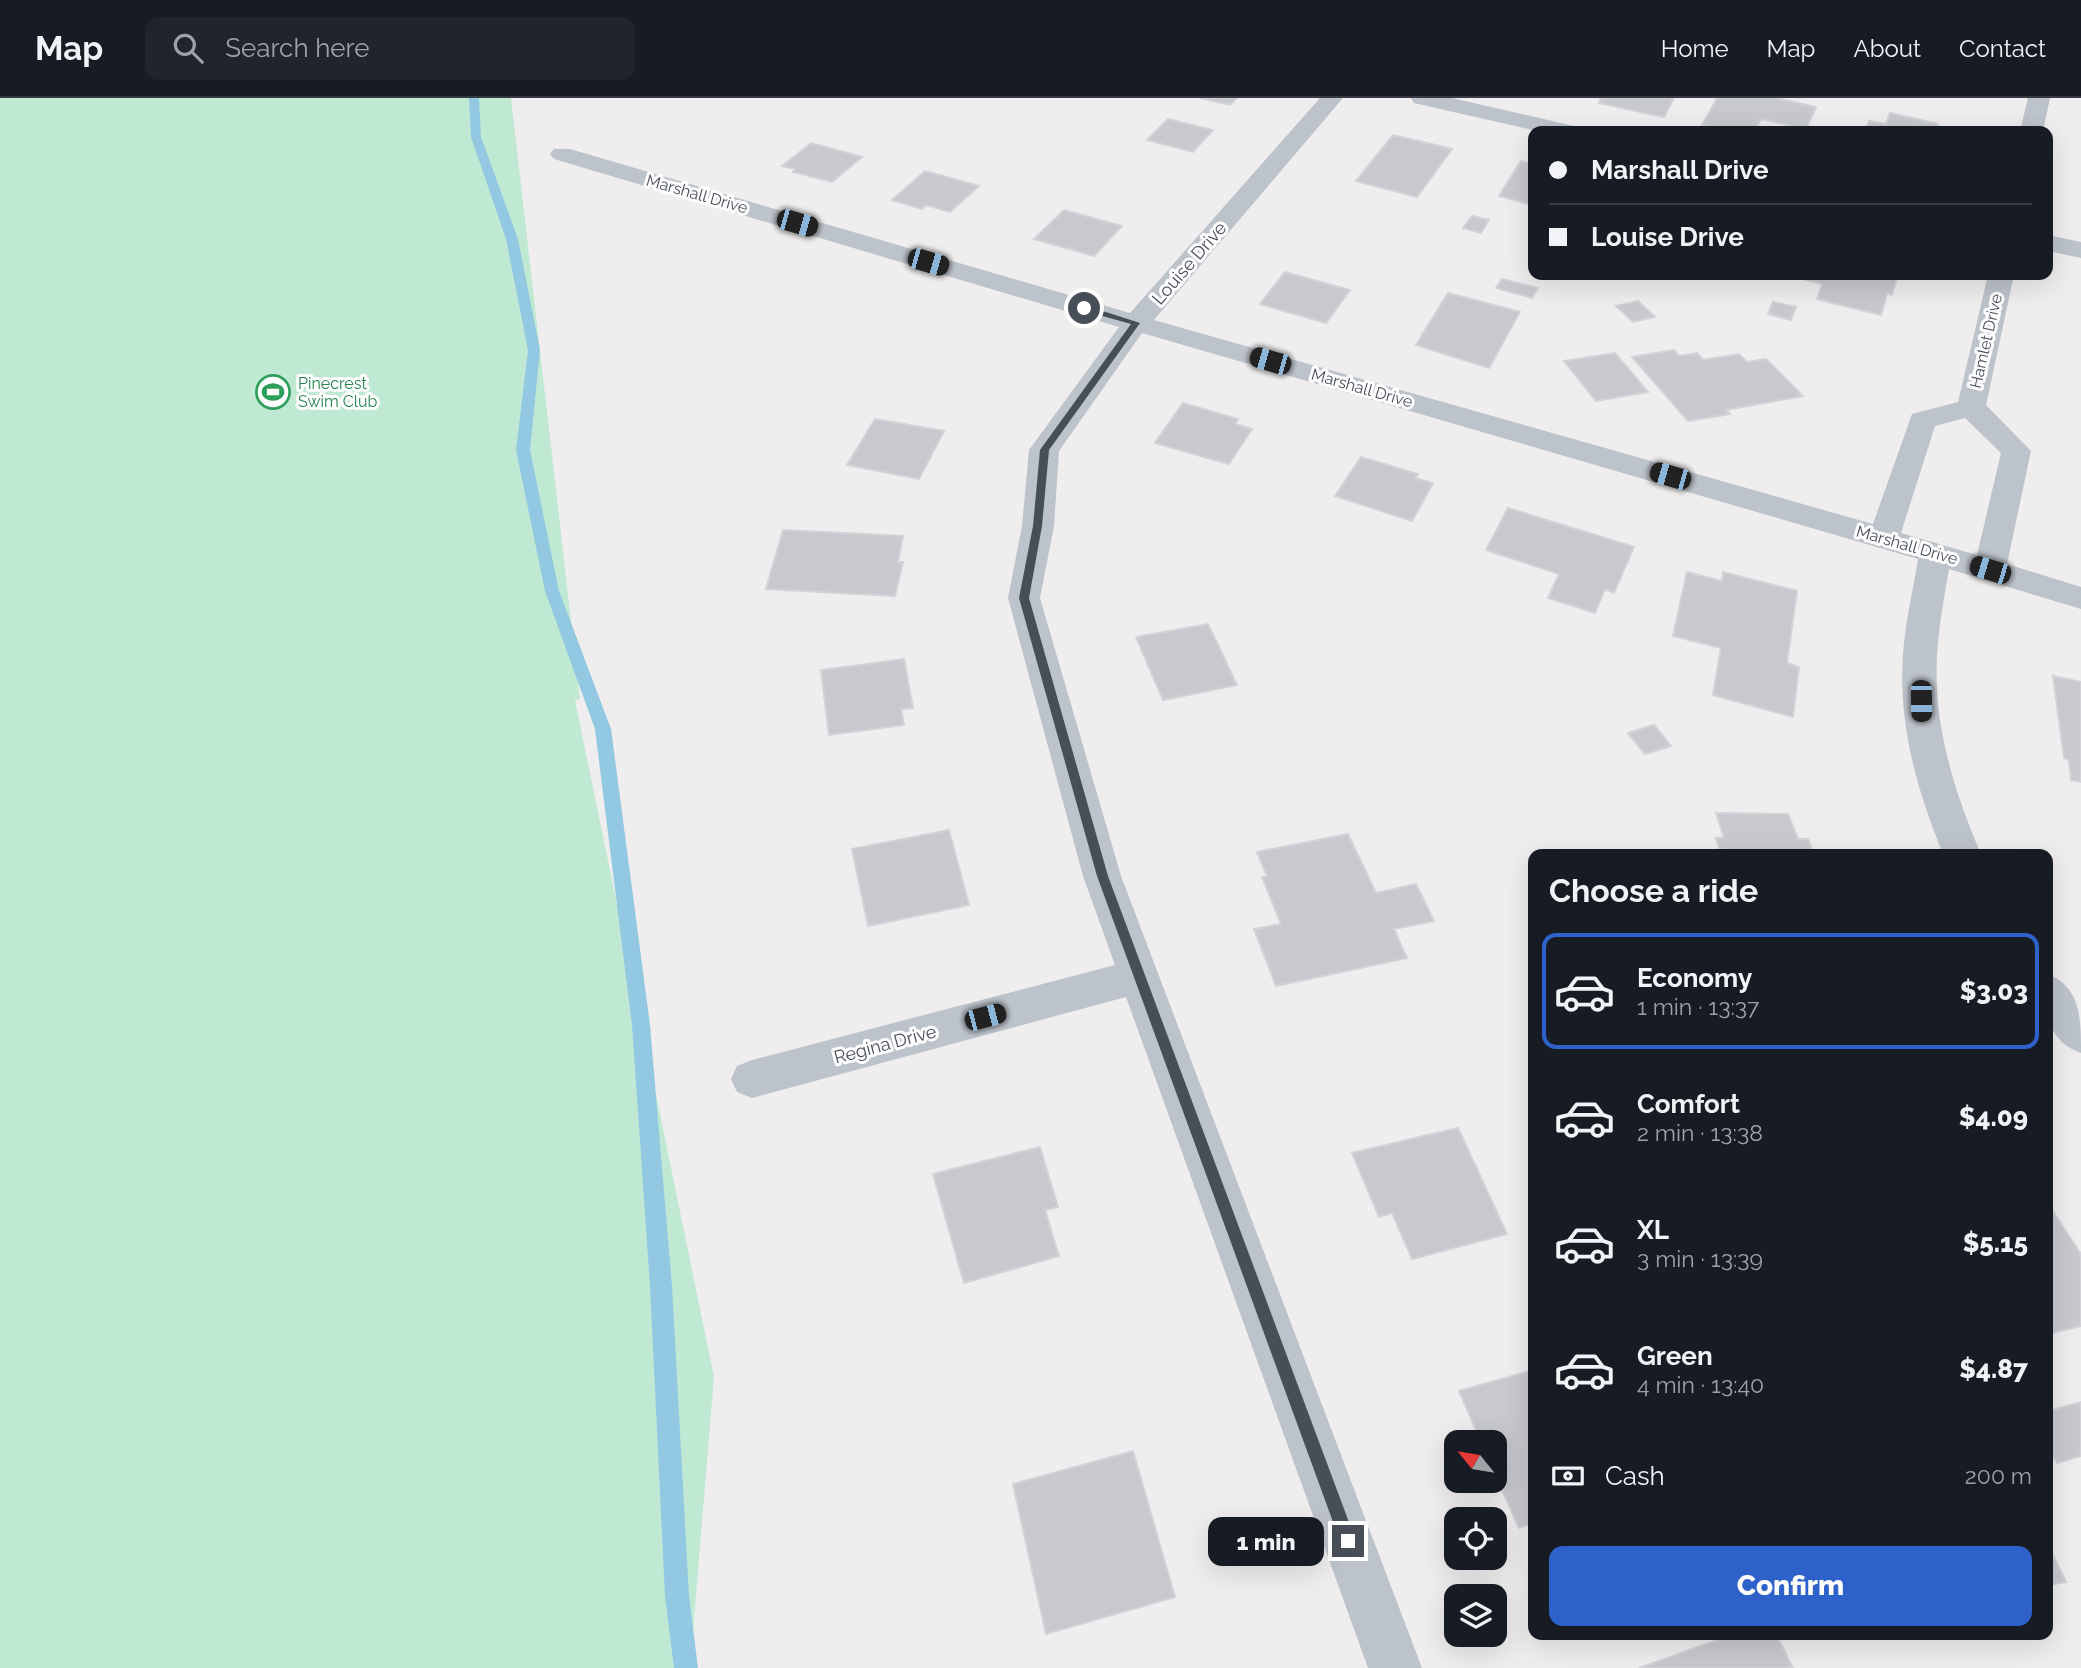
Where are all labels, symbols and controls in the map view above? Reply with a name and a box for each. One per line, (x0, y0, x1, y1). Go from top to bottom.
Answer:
search box (145, 17, 635, 80)
text: Map (35, 29, 103, 68)
icon: search (169, 29, 207, 67)
text: Search here (225, 33, 370, 63)
text: Home (1661, 34, 1729, 63)
text: Map (1767, 34, 1815, 63)
text: About (1853, 34, 1921, 63)
text: Contact (1959, 34, 2046, 63)
text: Marshall Drive (1591, 155, 1768, 185)
street label: Marshall Drive (644, 170, 750, 218)
car (774, 207, 821, 239)
street label: Louise Drive (1147, 217, 1231, 309)
text: Louise Drive (1591, 222, 1744, 252)
car (905, 246, 952, 278)
route start (1068, 292, 1100, 324)
street label: Hamlet Drive (1966, 292, 2006, 390)
car (1247, 345, 1294, 377)
street label: Marshall Drive (1309, 364, 1415, 412)
sports icon: Pinecrest Swim Club (254, 373, 292, 411)
place label: Pinecrest Swim Club (298, 374, 378, 411)
car (1647, 460, 1694, 492)
street label: Marshall Drive (1854, 521, 1960, 569)
car (1967, 554, 2014, 586)
car (1911, 680, 1932, 722)
text: Choose a ride (1549, 872, 1758, 909)
icon: car (1553, 960, 1616, 1023)
text: Economy (1637, 963, 1752, 993)
text: $3.03 (1960, 976, 2028, 1006)
text: 1 min · 13:37 (1637, 993, 1759, 1020)
car (962, 1001, 1009, 1033)
street label: Regina Drive (832, 1020, 939, 1068)
icon: car (1553, 1086, 1616, 1149)
text: Comfort (1637, 1089, 1740, 1119)
text: $4.09 (1959, 1102, 2028, 1132)
text: 2 min · 13:38 (1637, 1119, 1763, 1146)
icon: car (1553, 1212, 1616, 1275)
text: XL (1637, 1215, 1669, 1245)
text: $5.15 (1963, 1228, 2028, 1258)
text: 3 min · 13:39 (1637, 1245, 1763, 1272)
icon: car (1553, 1338, 1616, 1401)
text: Green (1637, 1341, 1713, 1371)
text: $4.87 (1959, 1354, 2028, 1384)
text: 4 min · 13:40 (1637, 1371, 1764, 1398)
north arrow (1444, 1430, 1507, 1493)
map controls (1444, 1430, 1507, 1647)
icon: cash (1549, 1457, 1587, 1495)
text: Cash (1605, 1461, 1665, 1491)
text: 200 m (1965, 1462, 2032, 1489)
button: locate (1444, 1507, 1507, 1570)
callout: 1 min (1208, 1516, 1324, 1566)
route end (1332, 1525, 1364, 1557)
text: 1 min (1236, 1528, 1296, 1555)
button: Confirm (1549, 1546, 2032, 1626)
button: layers (1444, 1584, 1507, 1647)

